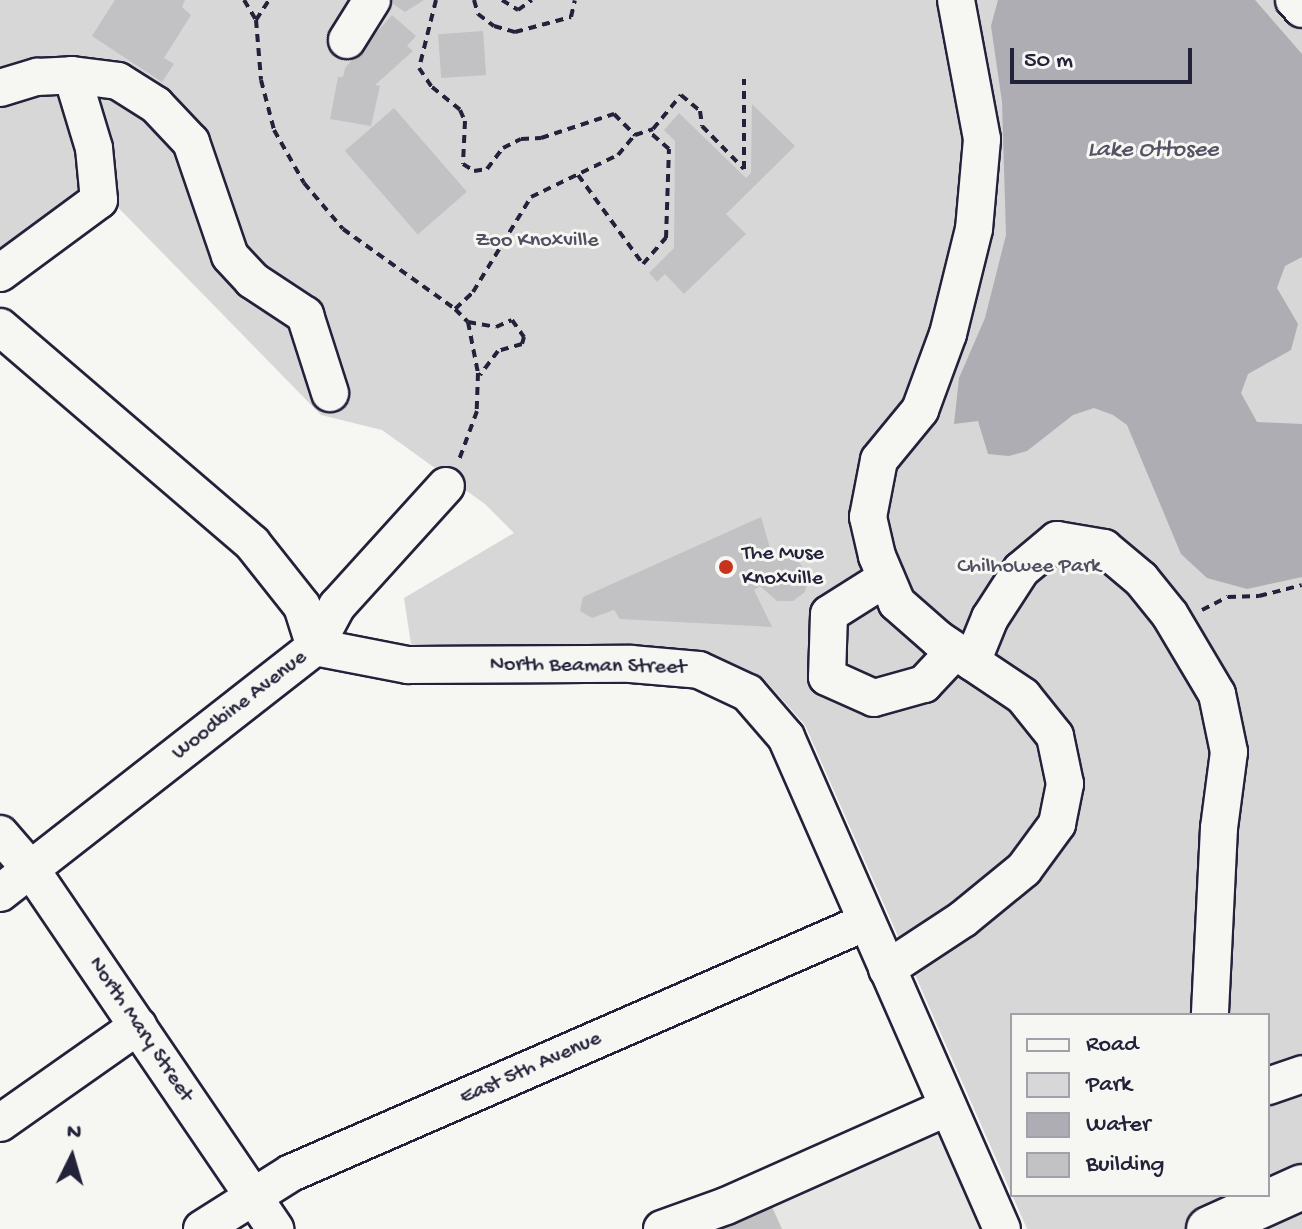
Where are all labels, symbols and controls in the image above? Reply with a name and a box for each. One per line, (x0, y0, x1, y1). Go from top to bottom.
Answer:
scale bar (1014, 32, 1196, 82)
text: 50 m (1024, 47, 1073, 76)
water label: Lake Ottosee (1088, 137, 1218, 165)
park label: Zoo Knoxville (475, 229, 599, 255)
place label: The Muse Knoxville (742, 541, 824, 592)
park label: Chilhowee Park (957, 555, 1101, 581)
marker: The Muse Knoxville (717, 558, 735, 576)
street label: Woodbine Avenue (167, 645, 313, 767)
street label: North Beaman Street (490, 652, 686, 682)
street label: North Mary Street (82, 952, 198, 1108)
legend (1010, 1013, 1270, 1197)
street label: East 5th Avenue (456, 1026, 606, 1112)
text: Road (1086, 1031, 1138, 1060)
text: Park (1086, 1071, 1132, 1100)
text: Water (1086, 1111, 1150, 1140)
north arrow (32, 1117, 112, 1197)
text: N (66, 1120, 82, 1147)
text: Building (1086, 1151, 1164, 1180)

